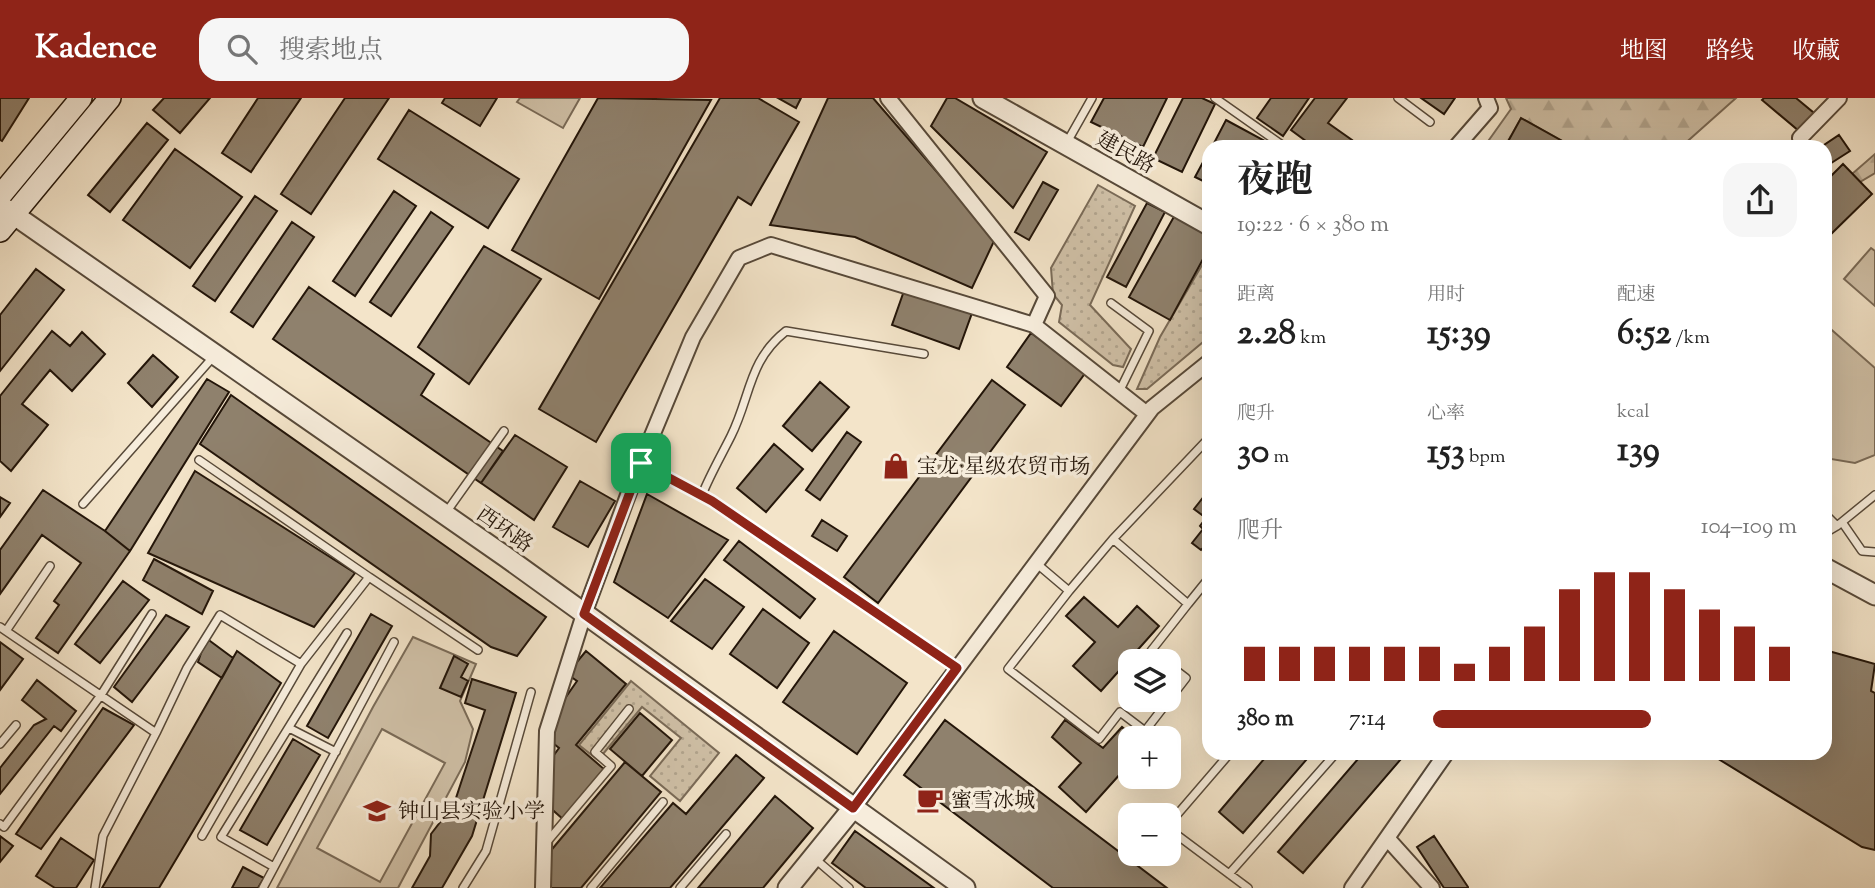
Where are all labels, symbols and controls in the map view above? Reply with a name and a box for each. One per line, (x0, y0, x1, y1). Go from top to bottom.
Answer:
search box (199, 18, 689, 81)
text: Kadence (35, 25, 157, 73)
icon: search (223, 30, 261, 68)
text: 搜索地点 (279, 33, 383, 70)
text: 地图 (1620, 35, 1668, 69)
text: 路线 (1706, 35, 1754, 69)
text: 收藏 (1792, 35, 1840, 69)
street label: 建民路 (1090, 125, 1160, 182)
text: 夜跑 (1237, 156, 1313, 210)
button: share (1723, 163, 1797, 237)
text: 19:22 · 6 × 380 m (1237, 209, 1389, 242)
text: 距离 (1237, 282, 1275, 309)
text: 用时 (1427, 282, 1465, 309)
text: 配速 (1617, 282, 1655, 309)
text: 2.28 (1237, 309, 1296, 360)
text: 15:39 (1427, 309, 1491, 360)
text: 6:52 (1617, 309, 1672, 360)
text: km (1296, 325, 1326, 352)
text: /km (1672, 325, 1710, 352)
text: kcal (1617, 399, 1650, 426)
text: 爬升 (1237, 401, 1275, 428)
text: 心率 (1427, 401, 1465, 428)
text: 139 (1617, 426, 1660, 477)
text: 30 (1237, 428, 1269, 479)
text: 153 (1427, 428, 1465, 479)
pin (611, 433, 671, 493)
icon: arrive (622, 444, 660, 482)
text: m (1269, 444, 1289, 471)
text: bpm (1465, 444, 1506, 471)
shop icon: 宝龙·星级农贸市场 (881, 451, 911, 481)
place label: 宝龙·星级农贸市场 (917, 453, 1090, 483)
street label: 西环路 (469, 500, 538, 561)
text: 104–109 m (1701, 511, 1797, 544)
text: 爬升 (1237, 515, 1283, 548)
map controls (1118, 649, 1181, 866)
button: layers (1118, 649, 1181, 712)
text: 380 m (1237, 703, 1294, 736)
text: 7:14 (1349, 703, 1386, 736)
button: + (1118, 726, 1181, 789)
cafe icon: 蜜雪冰城 (915, 785, 945, 815)
place label: 蜜雪冰城 (951, 787, 1035, 817)
school or university icon: 钟山县实验小学 (362, 796, 392, 826)
place label: 钟山县实验小学 (398, 798, 545, 828)
button: − (1118, 803, 1181, 866)

